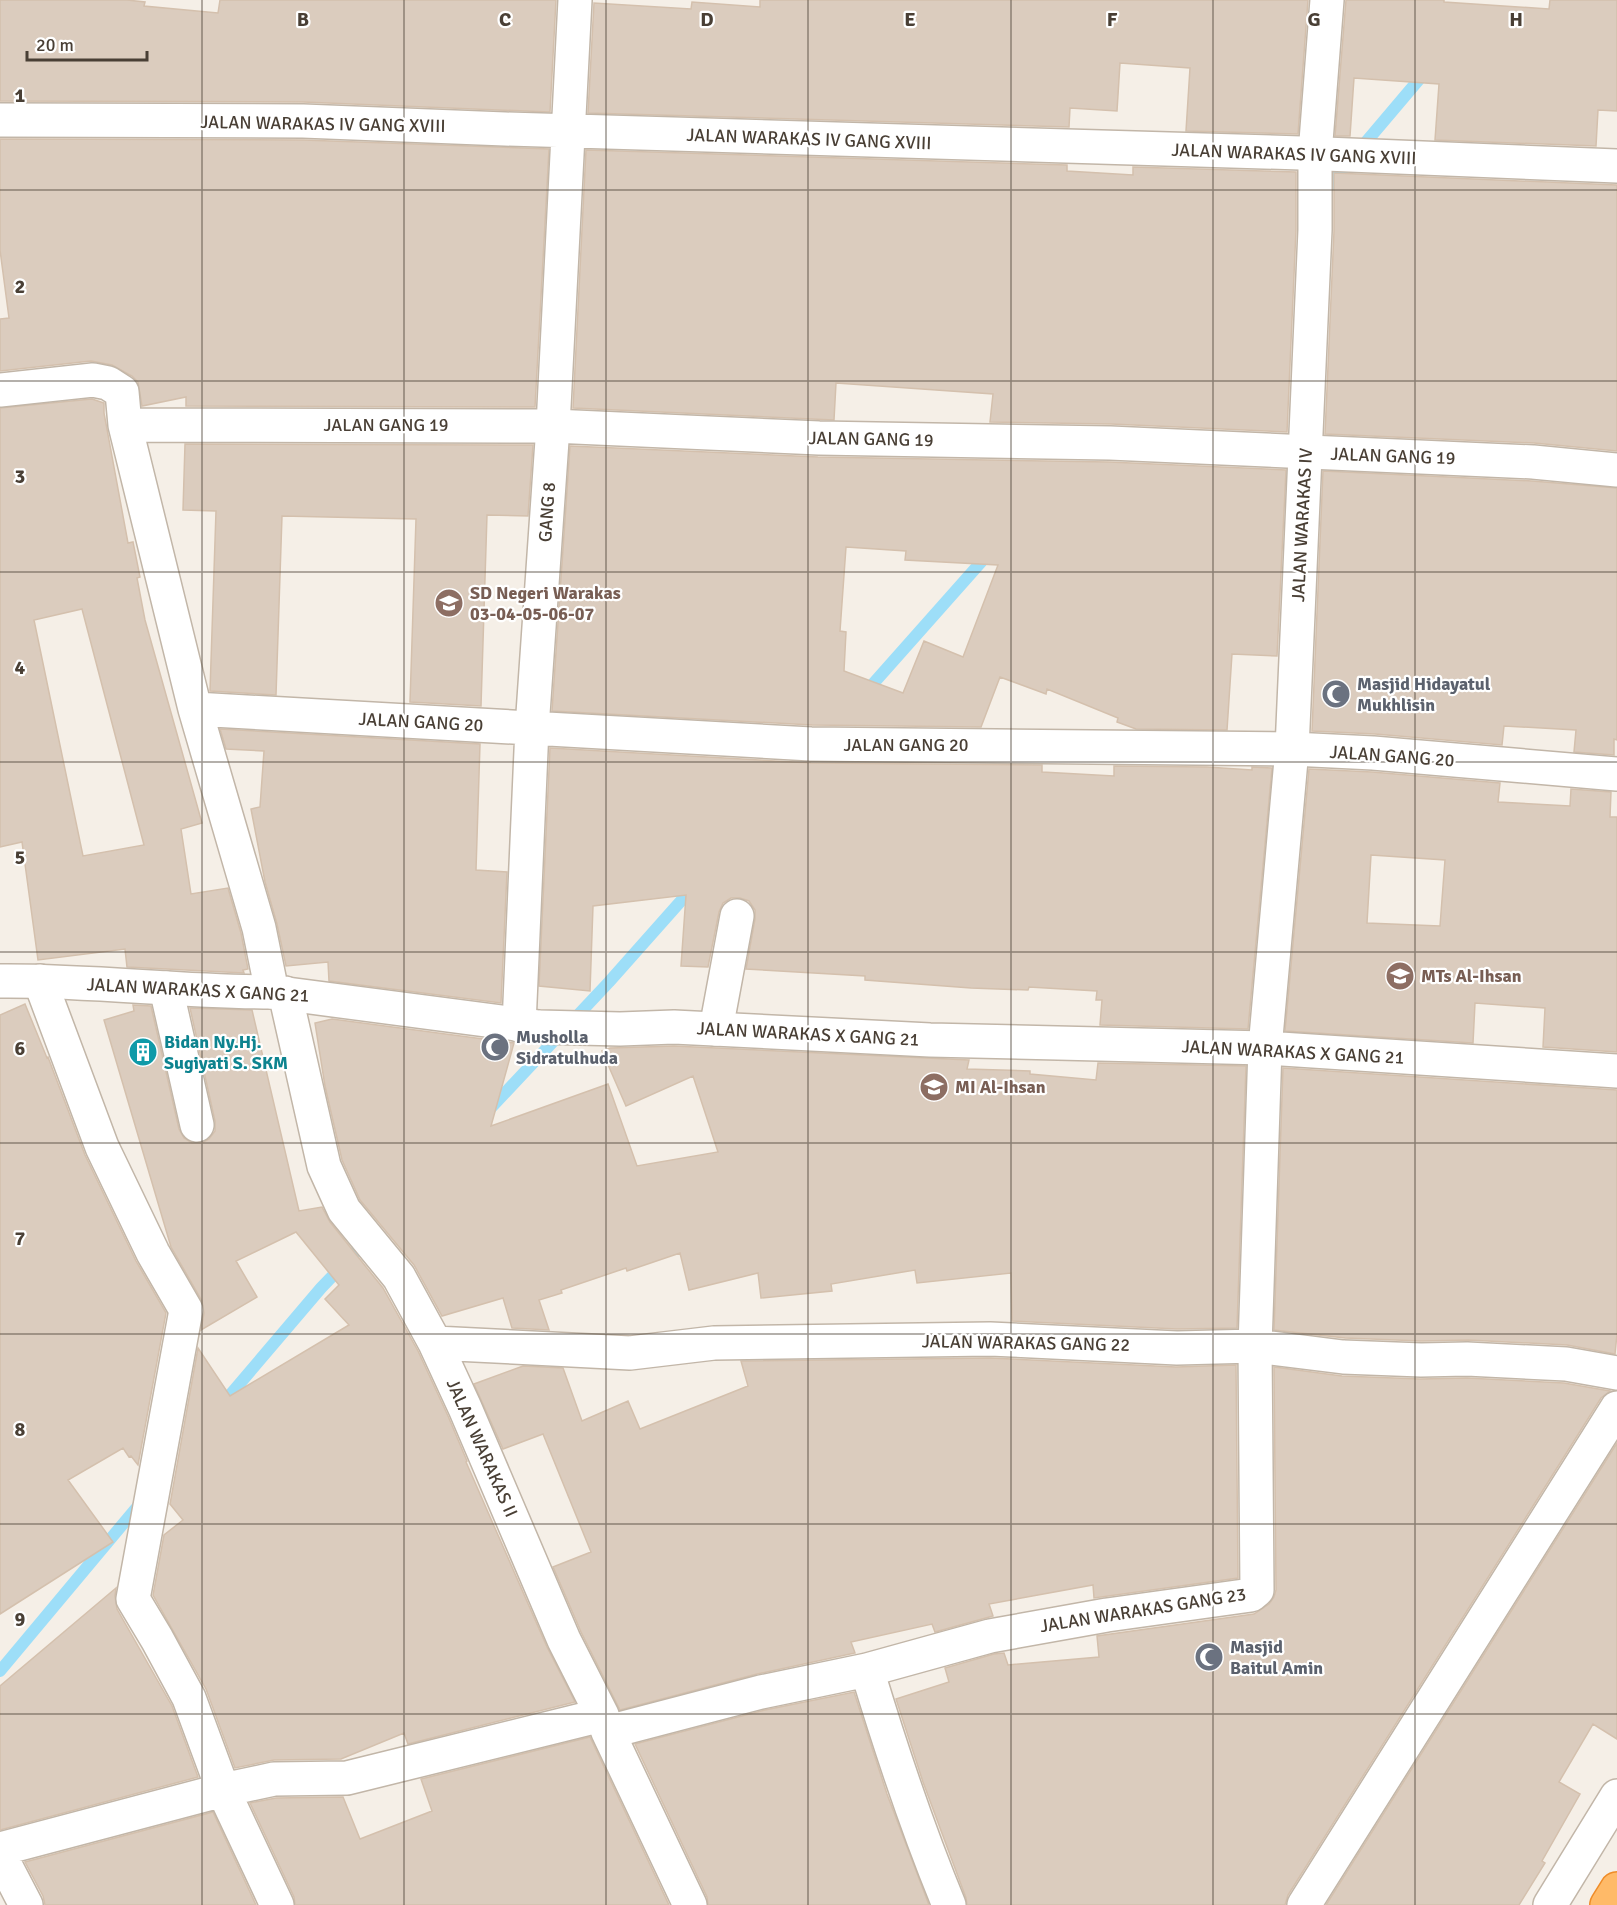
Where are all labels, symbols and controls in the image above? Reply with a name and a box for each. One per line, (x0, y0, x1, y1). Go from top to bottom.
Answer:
text: B (297, 7, 309, 32)
text: C (499, 7, 511, 32)
text: D (700, 7, 714, 32)
text: E (904, 7, 916, 32)
text: F (1107, 7, 1118, 32)
text: G (1307, 7, 1321, 32)
text: H (1509, 7, 1523, 32)
scale bar (27, 24, 147, 62)
text: 20 m (36, 34, 74, 56)
text: 1 (15, 83, 26, 108)
street label: JALAN WARAKAS IV GANG XVIII (200, 111, 446, 137)
street label: JALAN WARAKAS IV GANG XVIII (686, 124, 932, 154)
street label: JALAN WARAKAS IV GANG XVIII (1171, 139, 1417, 169)
text: 2 (15, 274, 25, 299)
street label: JALAN GANG 19 (324, 414, 448, 436)
street label: JALAN GANG 19 (808, 427, 934, 451)
street label: JALAN GANG 19 (1330, 443, 1456, 469)
street label: JALAN WARAKAS IV (1287, 447, 1317, 603)
text: 3 (15, 464, 25, 489)
street label: GANG 8 (534, 481, 560, 543)
place label: SD Negeri Warakas 03-04-05-06-07 (470, 582, 621, 625)
school or university icon: SD Negeri Warakas 03-04-05-06-07 (433, 587, 465, 619)
text: 4 (15, 655, 26, 680)
place label: Masjid Hidayatul Mukhlisin (1357, 673, 1491, 716)
mosque icon: Masjid Hidayatul Mukhlisin (1320, 678, 1352, 710)
street label: JALAN GANG 20 (358, 708, 484, 736)
street label: JALAN GANG 20 (844, 734, 968, 756)
street label: JALAN GANG 20 (1329, 741, 1455, 771)
text: 5 (15, 845, 25, 870)
school or university icon: MTs Al-Ihsan (1384, 960, 1416, 992)
place label: MTs Al-Ihsan (1421, 965, 1522, 987)
street label: JALAN WARAKAS X GANG 21 (86, 973, 310, 1007)
street label: JALAN WARAKAS X GANG 21 (696, 1017, 920, 1051)
place label: Musholla Sidratulhuda (516, 1026, 618, 1069)
place label: Bidan Ny.Hj. Sugiyati S. SKM (164, 1031, 288, 1074)
mosque icon: Musholla Sidratulhuda (479, 1031, 511, 1063)
street label: JALAN WARAKAS X GANG 21 (1181, 1035, 1405, 1069)
text: 6 (15, 1036, 26, 1061)
building icon: Bidan Ny.Hj. Sugiyati S. SKM (127, 1036, 159, 1068)
school or university icon: MI Al-Ihsan (918, 1071, 950, 1103)
place label: MI Al-Ihsan (955, 1076, 1046, 1098)
text: 7 (15, 1226, 26, 1251)
street label: JALAN WARAKAS GANG 22 (922, 1330, 1130, 1356)
street label: JALAN WARAKAS II (442, 1375, 522, 1521)
text: 8 (15, 1417, 26, 1442)
street label: JALAN WARAKAS GANG 23 (1038, 1583, 1248, 1637)
text: 9 (15, 1607, 26, 1632)
place label: Masjid Baitul Amin (1230, 1636, 1323, 1679)
mosque icon: Masjid Baitul Amin (1193, 1641, 1225, 1673)

